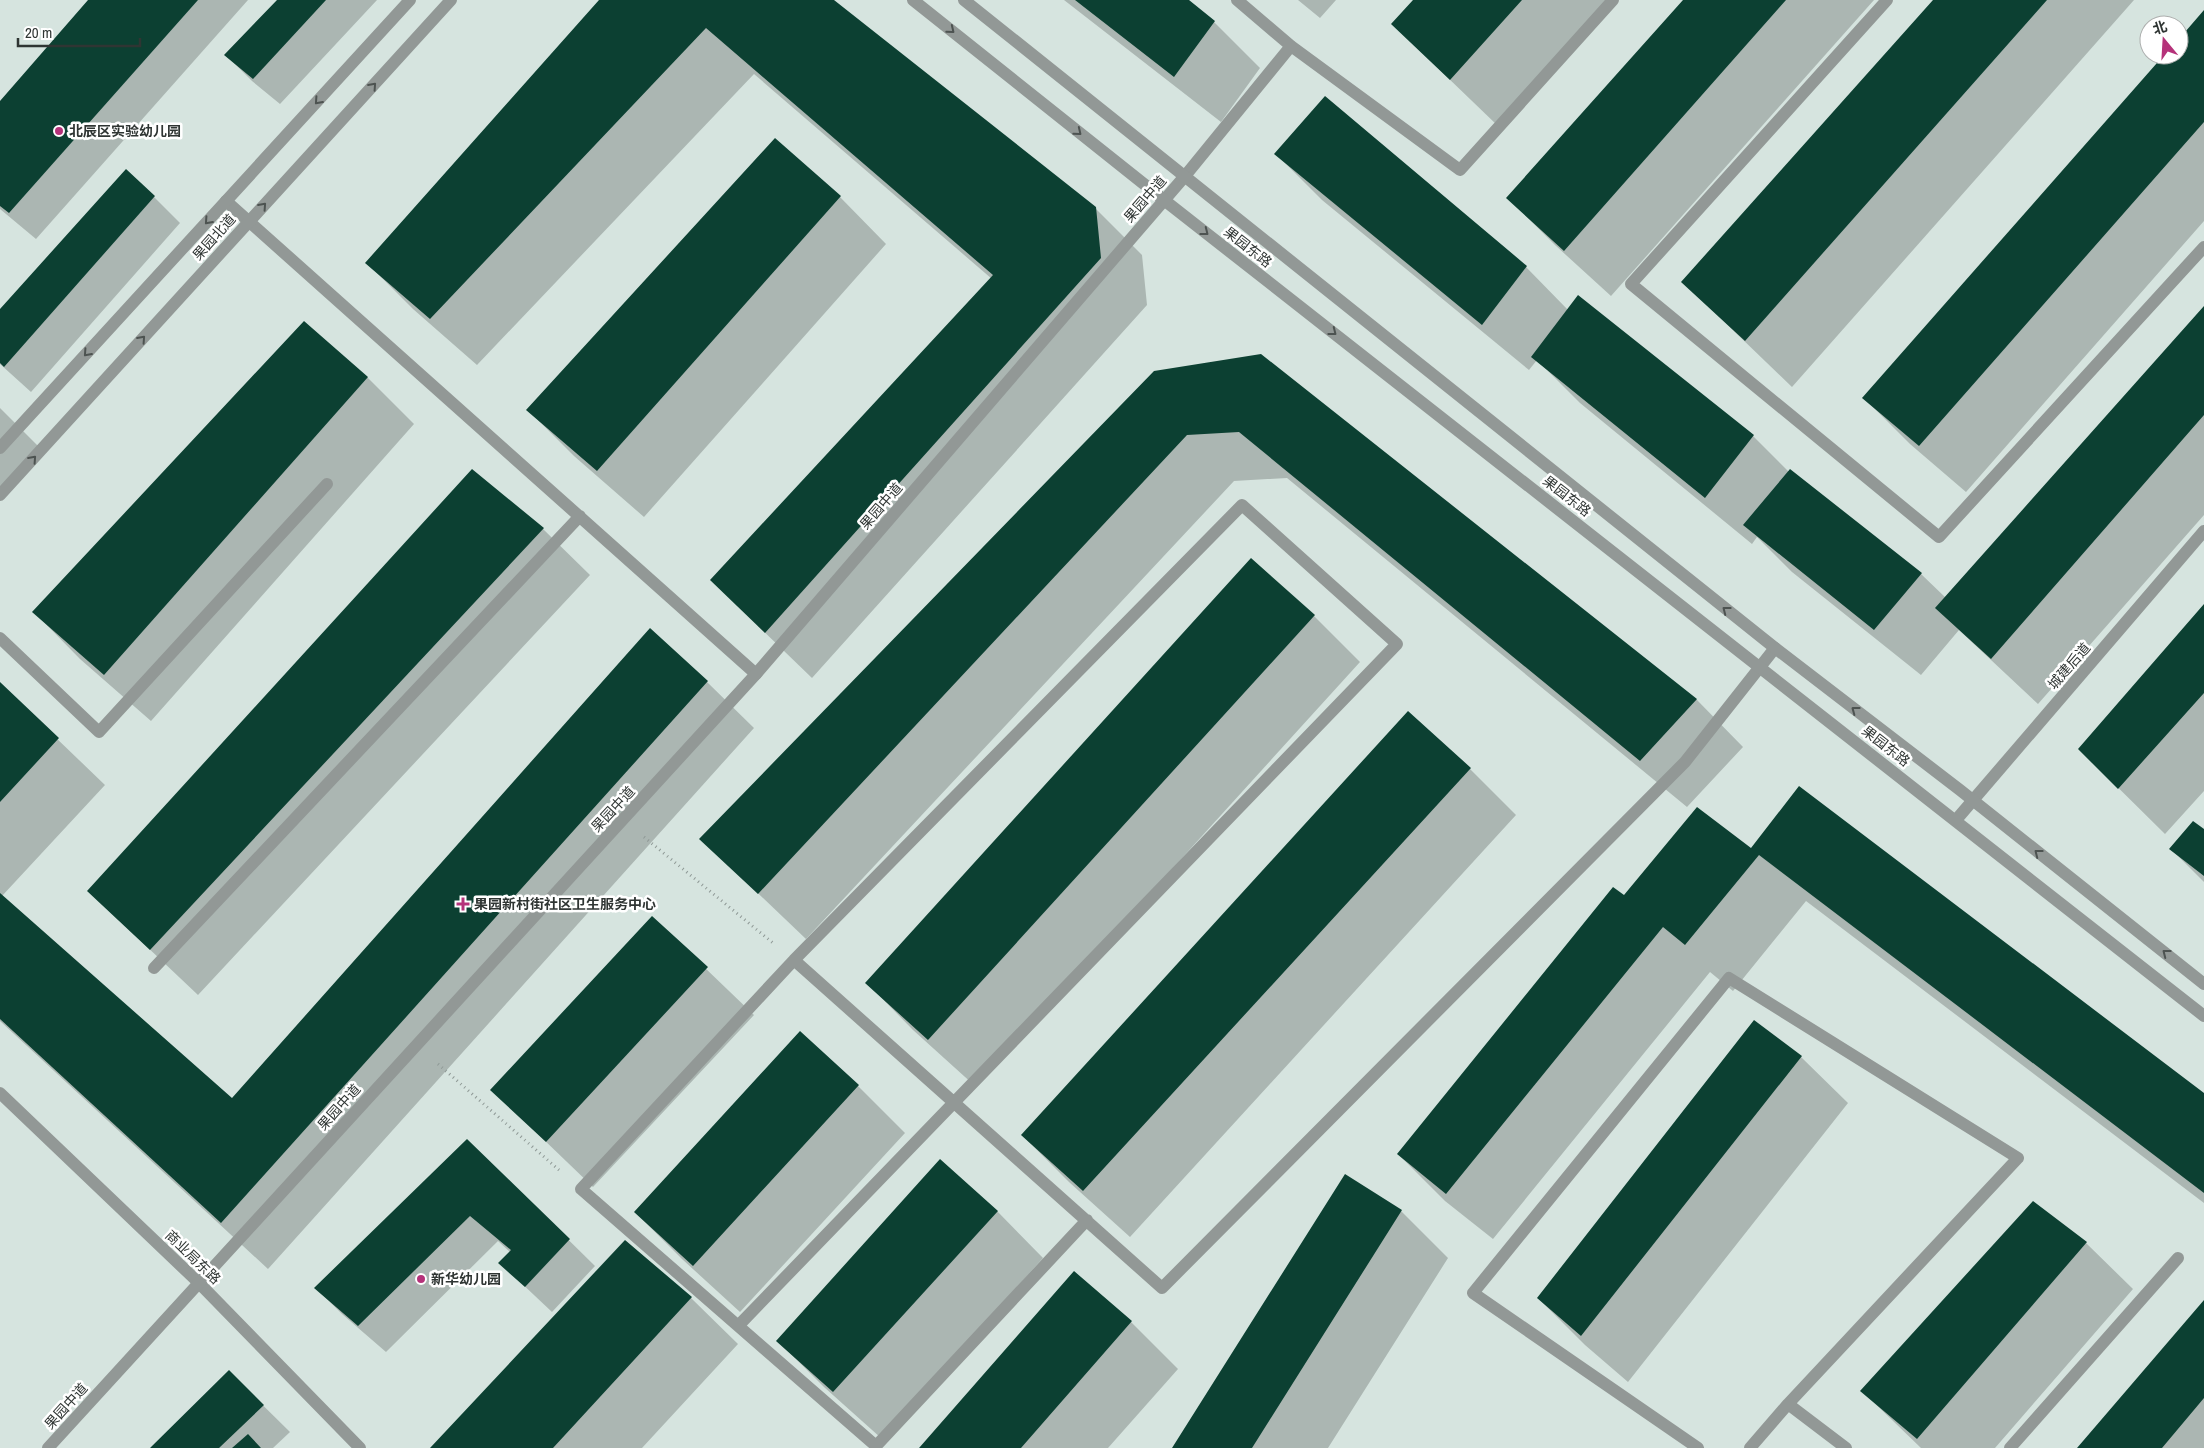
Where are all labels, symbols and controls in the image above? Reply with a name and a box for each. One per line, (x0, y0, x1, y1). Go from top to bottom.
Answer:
scale bar (18, 15, 140, 47)
north arrow (2139, 15, 2189, 65)
text: 北 (2151, 17, 2169, 38)
text: 20 m (25, 22, 52, 43)
one-way arrow (945, 25, 954, 33)
one-way arrow (367, 82, 376, 91)
one-way arrow (315, 95, 324, 104)
place label: 北辰区实验幼儿园 (69, 122, 181, 140)
marker: 北辰区实验幼儿园 (53, 125, 65, 137)
one-way arrow (1072, 126, 1081, 134)
street label: 果园中道 (1120, 172, 1170, 226)
one-way arrow (257, 202, 266, 211)
street label: 果园北道 (189, 210, 239, 264)
one-way arrow (205, 215, 214, 224)
street label: 果园东路 (1220, 223, 1276, 271)
one-way arrow (1199, 227, 1208, 235)
one-way arrow (1327, 327, 1336, 335)
one-way arrow (136, 335, 145, 344)
one-way arrow (84, 348, 93, 357)
one-way arrow (27, 455, 36, 464)
street label: 果园东路 (1539, 472, 1595, 520)
street label: 果园中道 (856, 479, 906, 533)
one-way arrow (1723, 607, 1732, 616)
street label: 城建后道 (2044, 639, 2094, 693)
one-way arrow (1852, 707, 1861, 715)
street label: 果园东路 (1858, 722, 1914, 770)
street label: 果园中道 (587, 782, 639, 836)
one-way arrow (2035, 850, 2044, 858)
place label: 果园新村街社区卫生服务中心 (474, 895, 656, 913)
marker: 果园新村街社区卫生服务中心 (456, 897, 470, 911)
one-way arrow (2163, 951, 2172, 959)
street label: 果园中道 (314, 1080, 364, 1134)
street label: 商业局东路 (162, 1226, 224, 1288)
place label: 新华幼儿园 (431, 1270, 501, 1288)
marker: 新华幼儿园 (415, 1273, 427, 1285)
street label: 果园中道 (41, 1379, 91, 1433)

